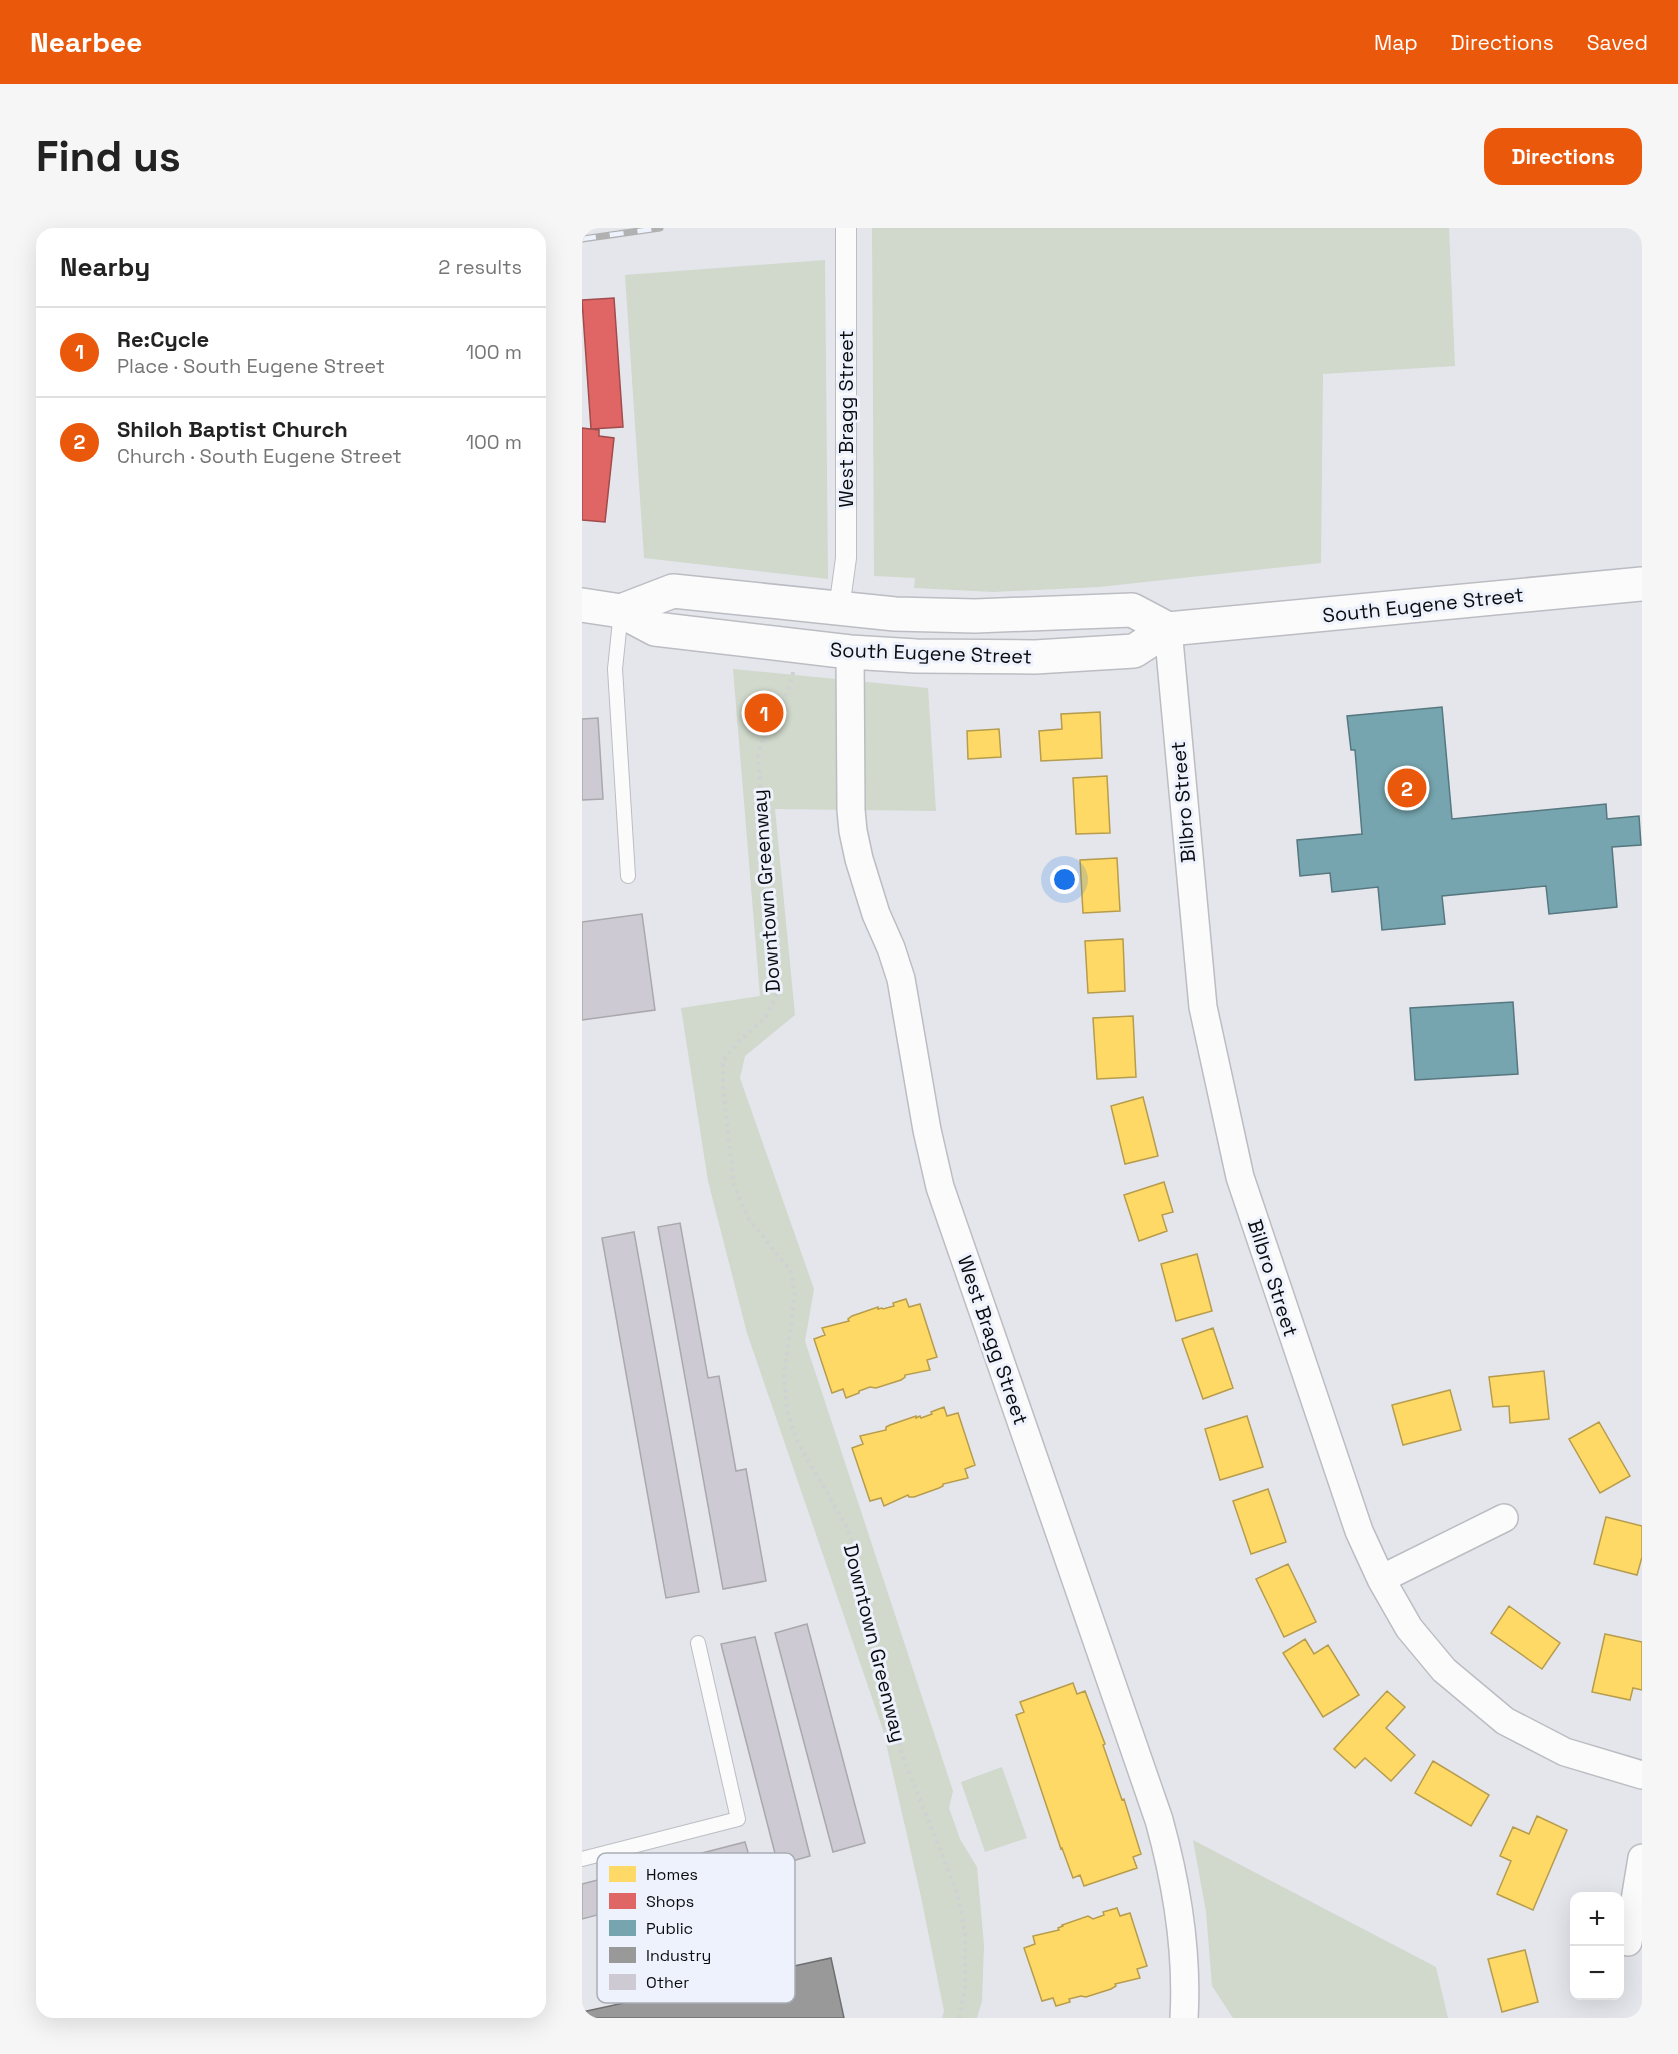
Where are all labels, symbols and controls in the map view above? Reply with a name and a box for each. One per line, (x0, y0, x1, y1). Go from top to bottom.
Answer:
text: Nearbee (30, 24, 142, 60)
text: Map (1374, 29, 1418, 56)
text: Directions (1451, 29, 1554, 56)
text: Saved (1587, 29, 1648, 56)
button: Directions (1484, 128, 1642, 185)
text: Find us (36, 130, 181, 183)
text: Nearby (60, 250, 150, 284)
text: 2 results (438, 254, 522, 280)
text: Re:Cycle (117, 325, 209, 353)
street label: West Bragg Street (833, 330, 859, 508)
text: 1 (75, 339, 84, 365)
text: 100 m (466, 339, 522, 365)
text: Place · South Eugene Street (117, 353, 385, 379)
text: Shiloh Baptist Church (117, 415, 348, 443)
text: 2 (74, 429, 85, 455)
text: 100 m (466, 429, 522, 455)
text: Church · South Eugene Street (117, 443, 402, 469)
street label: South Eugene Street (1321, 582, 1525, 628)
street label: South Eugene Street (830, 636, 1032, 670)
pin: 1 (744, 690, 783, 736)
street label: Bilbro Street (1165, 740, 1201, 864)
pin: 2 (1388, 766, 1426, 810)
street label: Downtown Greenway (746, 789, 786, 993)
your location (1050, 865, 1079, 894)
street label: Bilbro Street (1242, 1216, 1304, 1340)
street label: West Bragg Street (952, 1252, 1034, 1428)
street label: Downtown Greenway (838, 1541, 912, 1745)
legend (597, 1853, 795, 2003)
text: Homes (646, 1864, 698, 1885)
text: Shops (646, 1891, 694, 1912)
map controls (1570, 1892, 1624, 2000)
button: + (1570, 1892, 1624, 1946)
text: Public (646, 1918, 693, 1939)
text: Industry (646, 1945, 711, 1966)
button: − (1570, 1946, 1624, 2000)
text: Other (646, 1972, 689, 1993)

